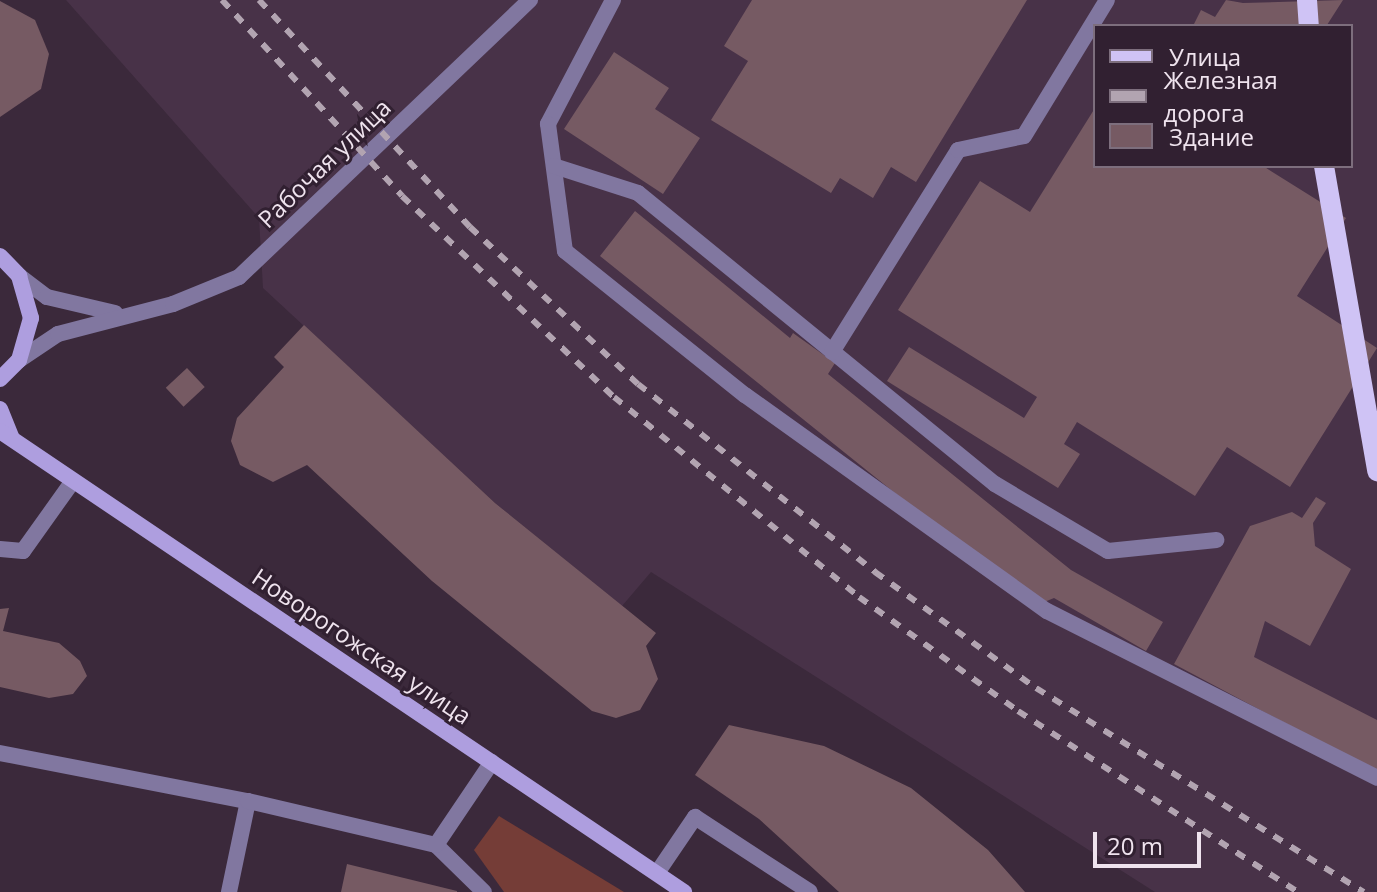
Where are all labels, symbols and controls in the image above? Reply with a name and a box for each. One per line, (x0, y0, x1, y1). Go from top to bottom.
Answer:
legend (1093, 24, 1353, 168)
text: Улица (1169, 40, 1241, 73)
text: Железная дорога (1163, 63, 1278, 129)
street label: Рабочая улица (252, 92, 396, 234)
text: Здание (1169, 120, 1254, 153)
street label: Новорогожская улица (247, 562, 477, 730)
scale bar (1097, 816, 1205, 866)
text: 20 m (1107, 829, 1163, 862)

